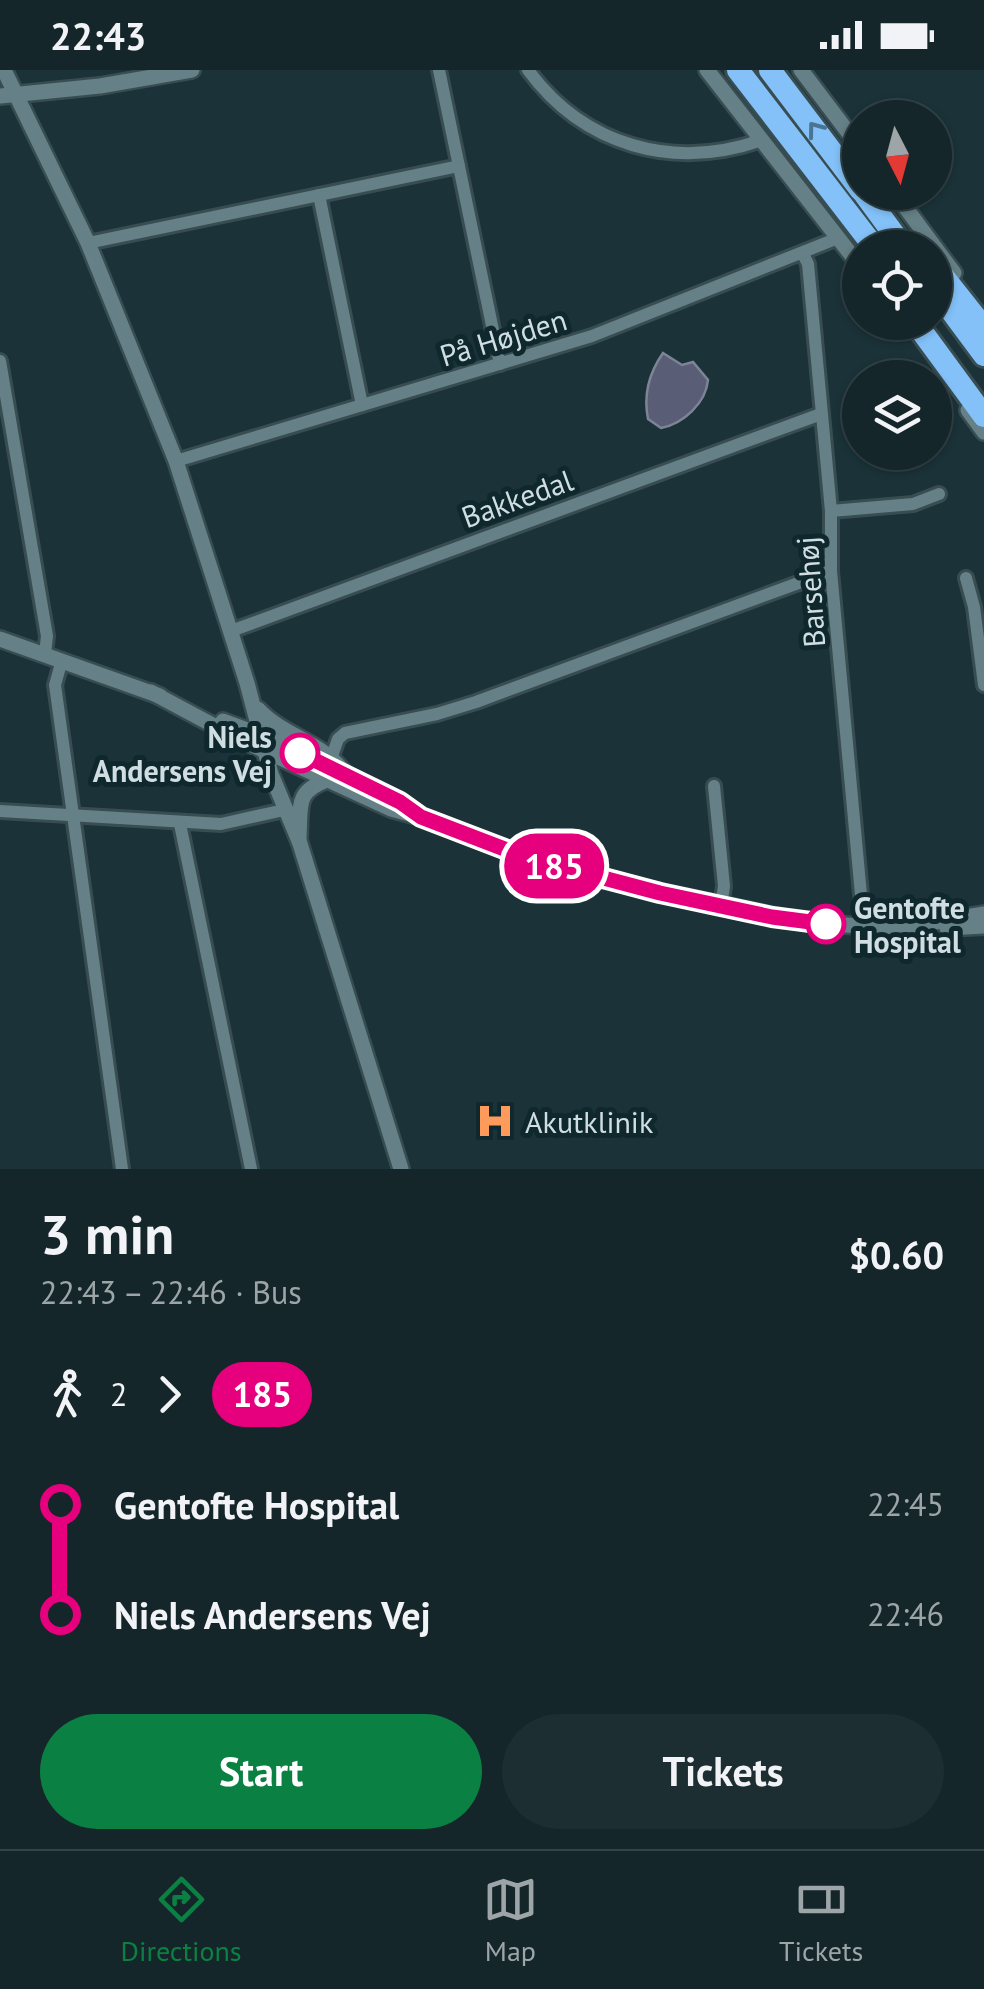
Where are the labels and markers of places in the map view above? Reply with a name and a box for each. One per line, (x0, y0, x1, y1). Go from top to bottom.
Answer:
place label: Niels Andersens Vej (93, 717, 272, 790)
marker: Niels Andersens Vej (281, 734, 319, 772)
place label: Gentofte Hospital (854, 888, 965, 961)
marker: Gentofte Hospital (807, 905, 845, 943)
hospital icon: Akutklinik (474, 1100, 516, 1142)
place label: Akutklinik (525, 1102, 654, 1141)

